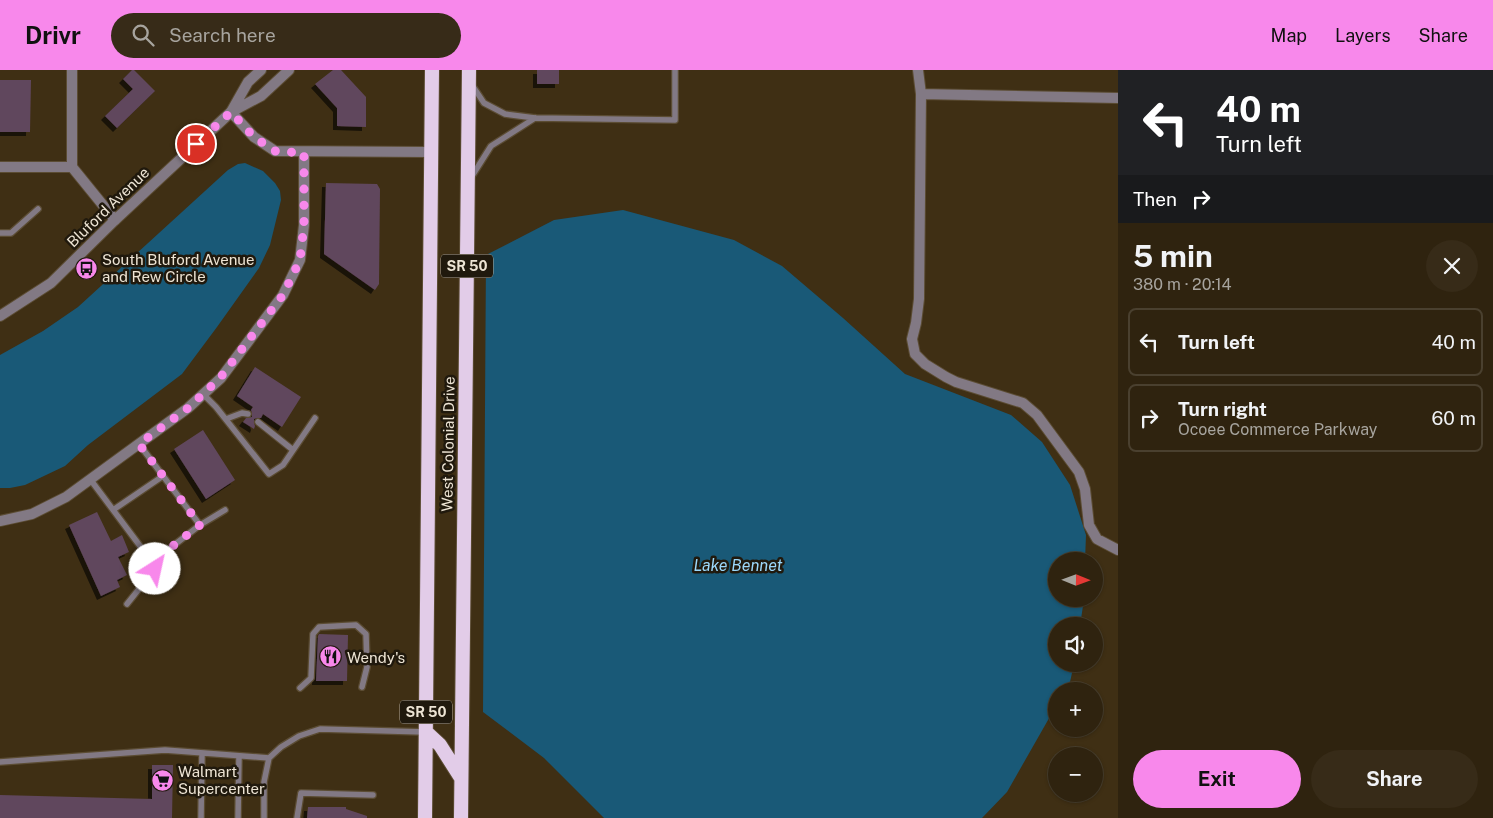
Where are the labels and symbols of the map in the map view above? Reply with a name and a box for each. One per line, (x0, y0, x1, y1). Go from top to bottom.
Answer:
pin (175, 123, 217, 165)
street label: Bluford Avenue (64, 164, 152, 250)
place label: South Bluford Avenue and Rew Circle (102, 251, 255, 285)
road number: SR 50 (441, 255, 493, 278)
bus stop icon: South Bluford Avenue and Rew Circle (74, 256, 98, 280)
street label: West Colonial Drive (438, 376, 458, 512)
position arrow (128, 542, 180, 594)
north arrow (1048, 552, 1102, 608)
water label: Lake Bennet (693, 556, 783, 575)
restaurant icon: Wendy's (319, 645, 343, 669)
place label: Wendy's (347, 649, 405, 666)
road number: SR 50 (400, 700, 452, 724)
place label: Walmart Supercenter (178, 763, 265, 797)
supermarket icon: Walmart Supercenter (150, 768, 174, 792)

